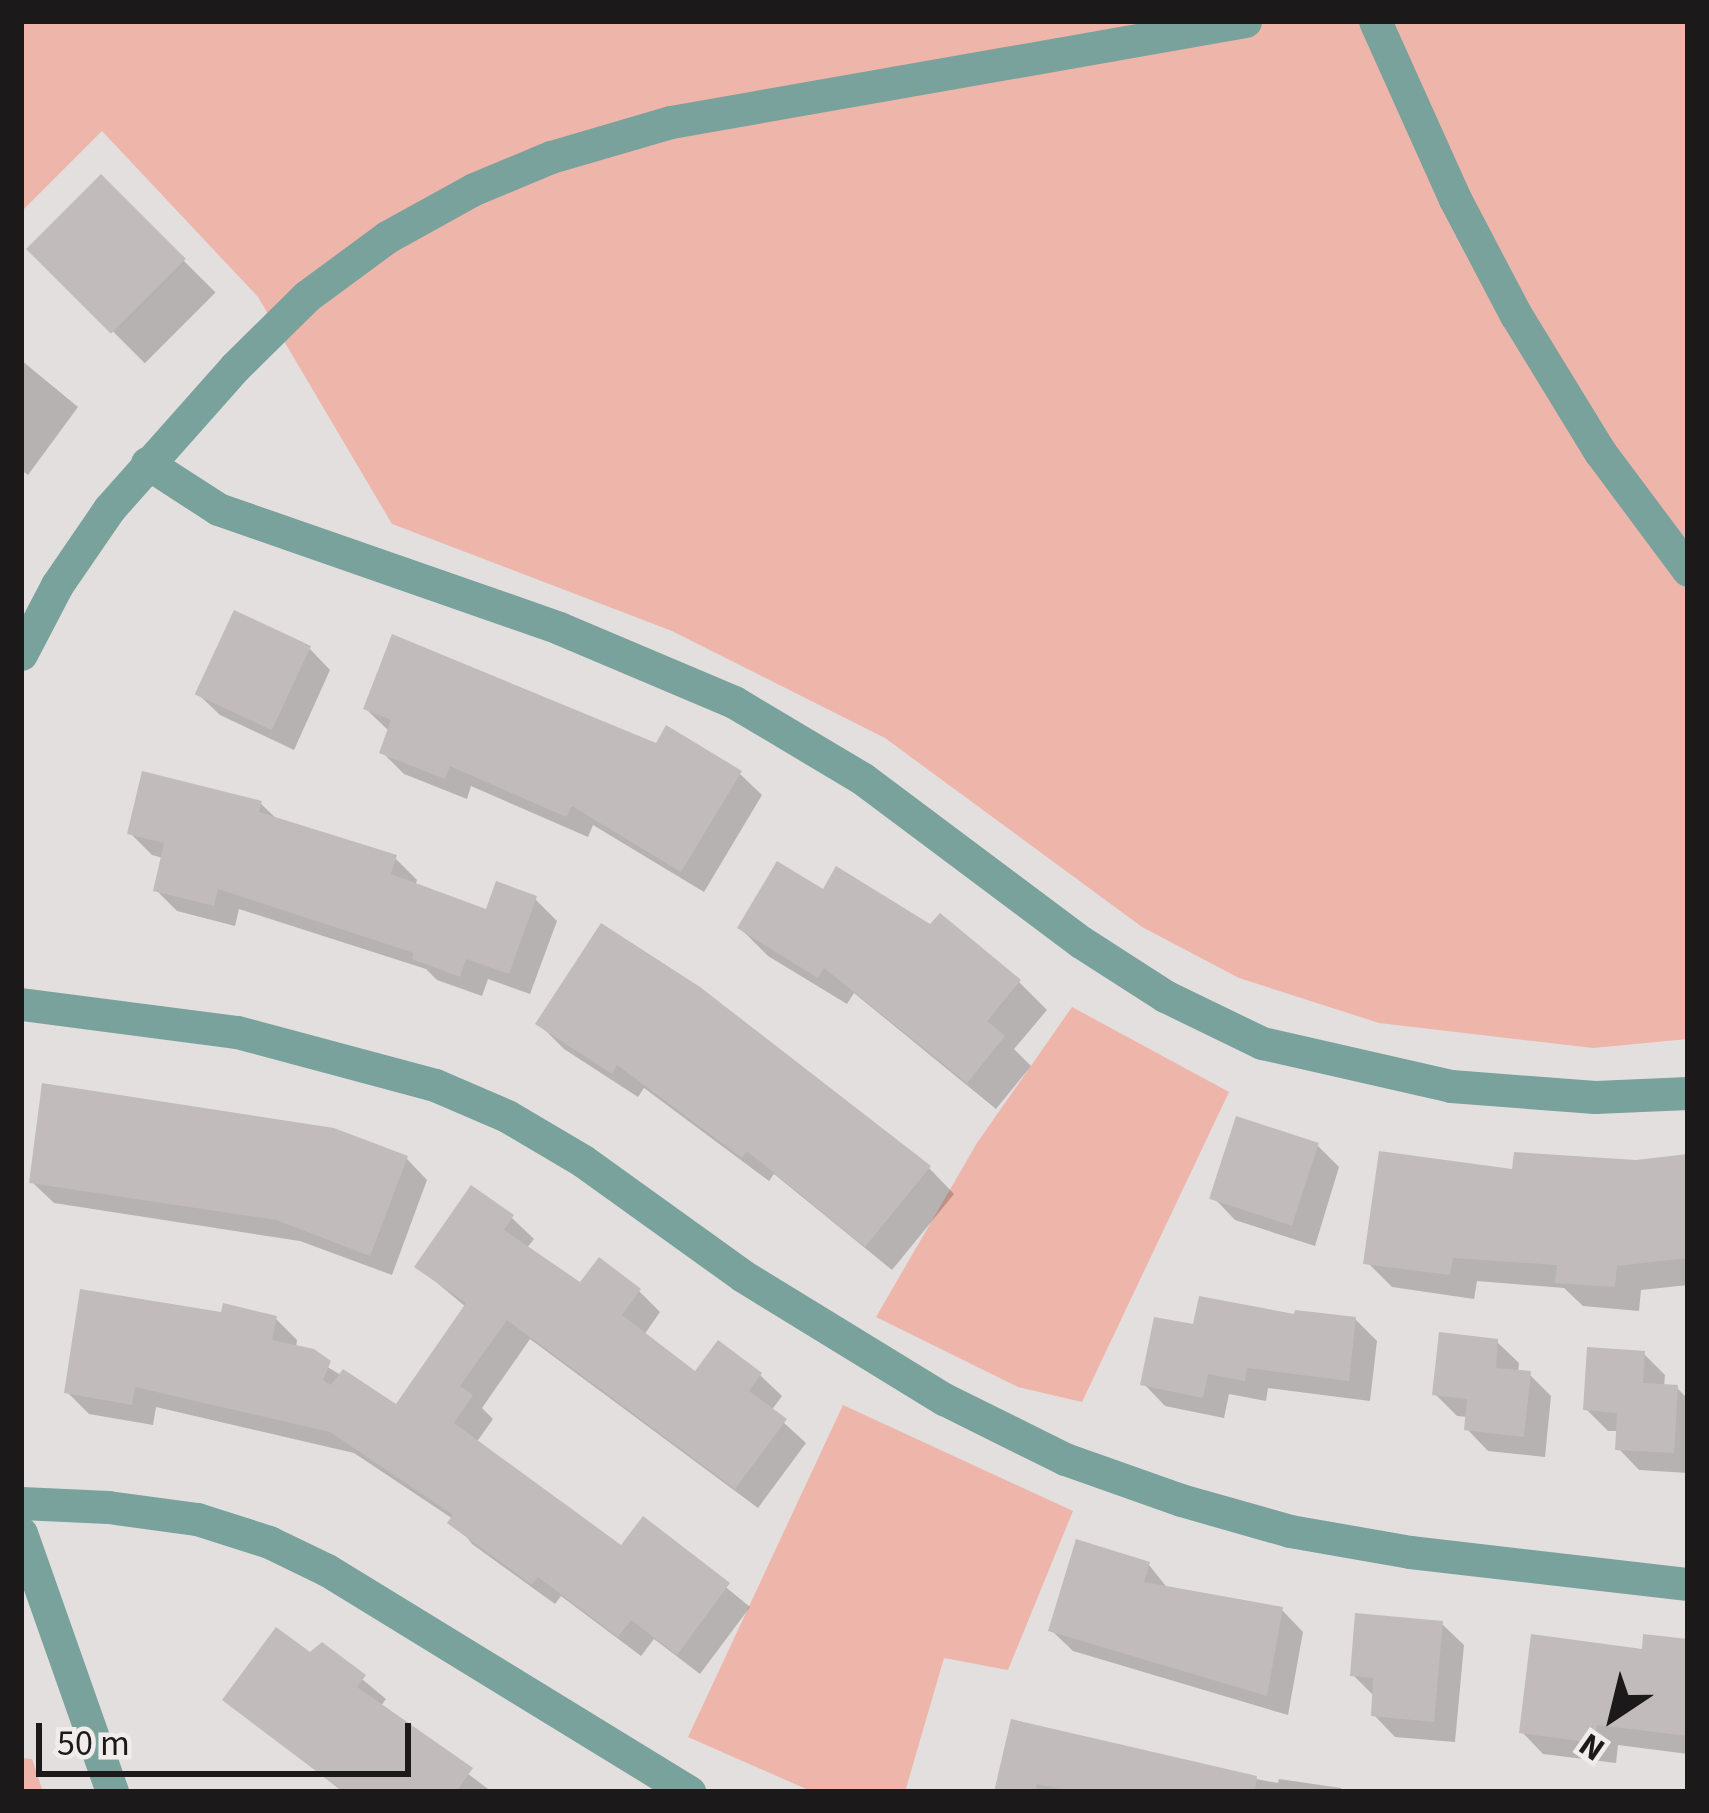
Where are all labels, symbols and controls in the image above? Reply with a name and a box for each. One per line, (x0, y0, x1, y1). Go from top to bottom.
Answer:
north arrow (1553, 1657, 1673, 1777)
scale bar (42, 1699, 417, 1773)
text: 50 m (57, 1718, 130, 1769)
text: N (1570, 1721, 1615, 1772)

